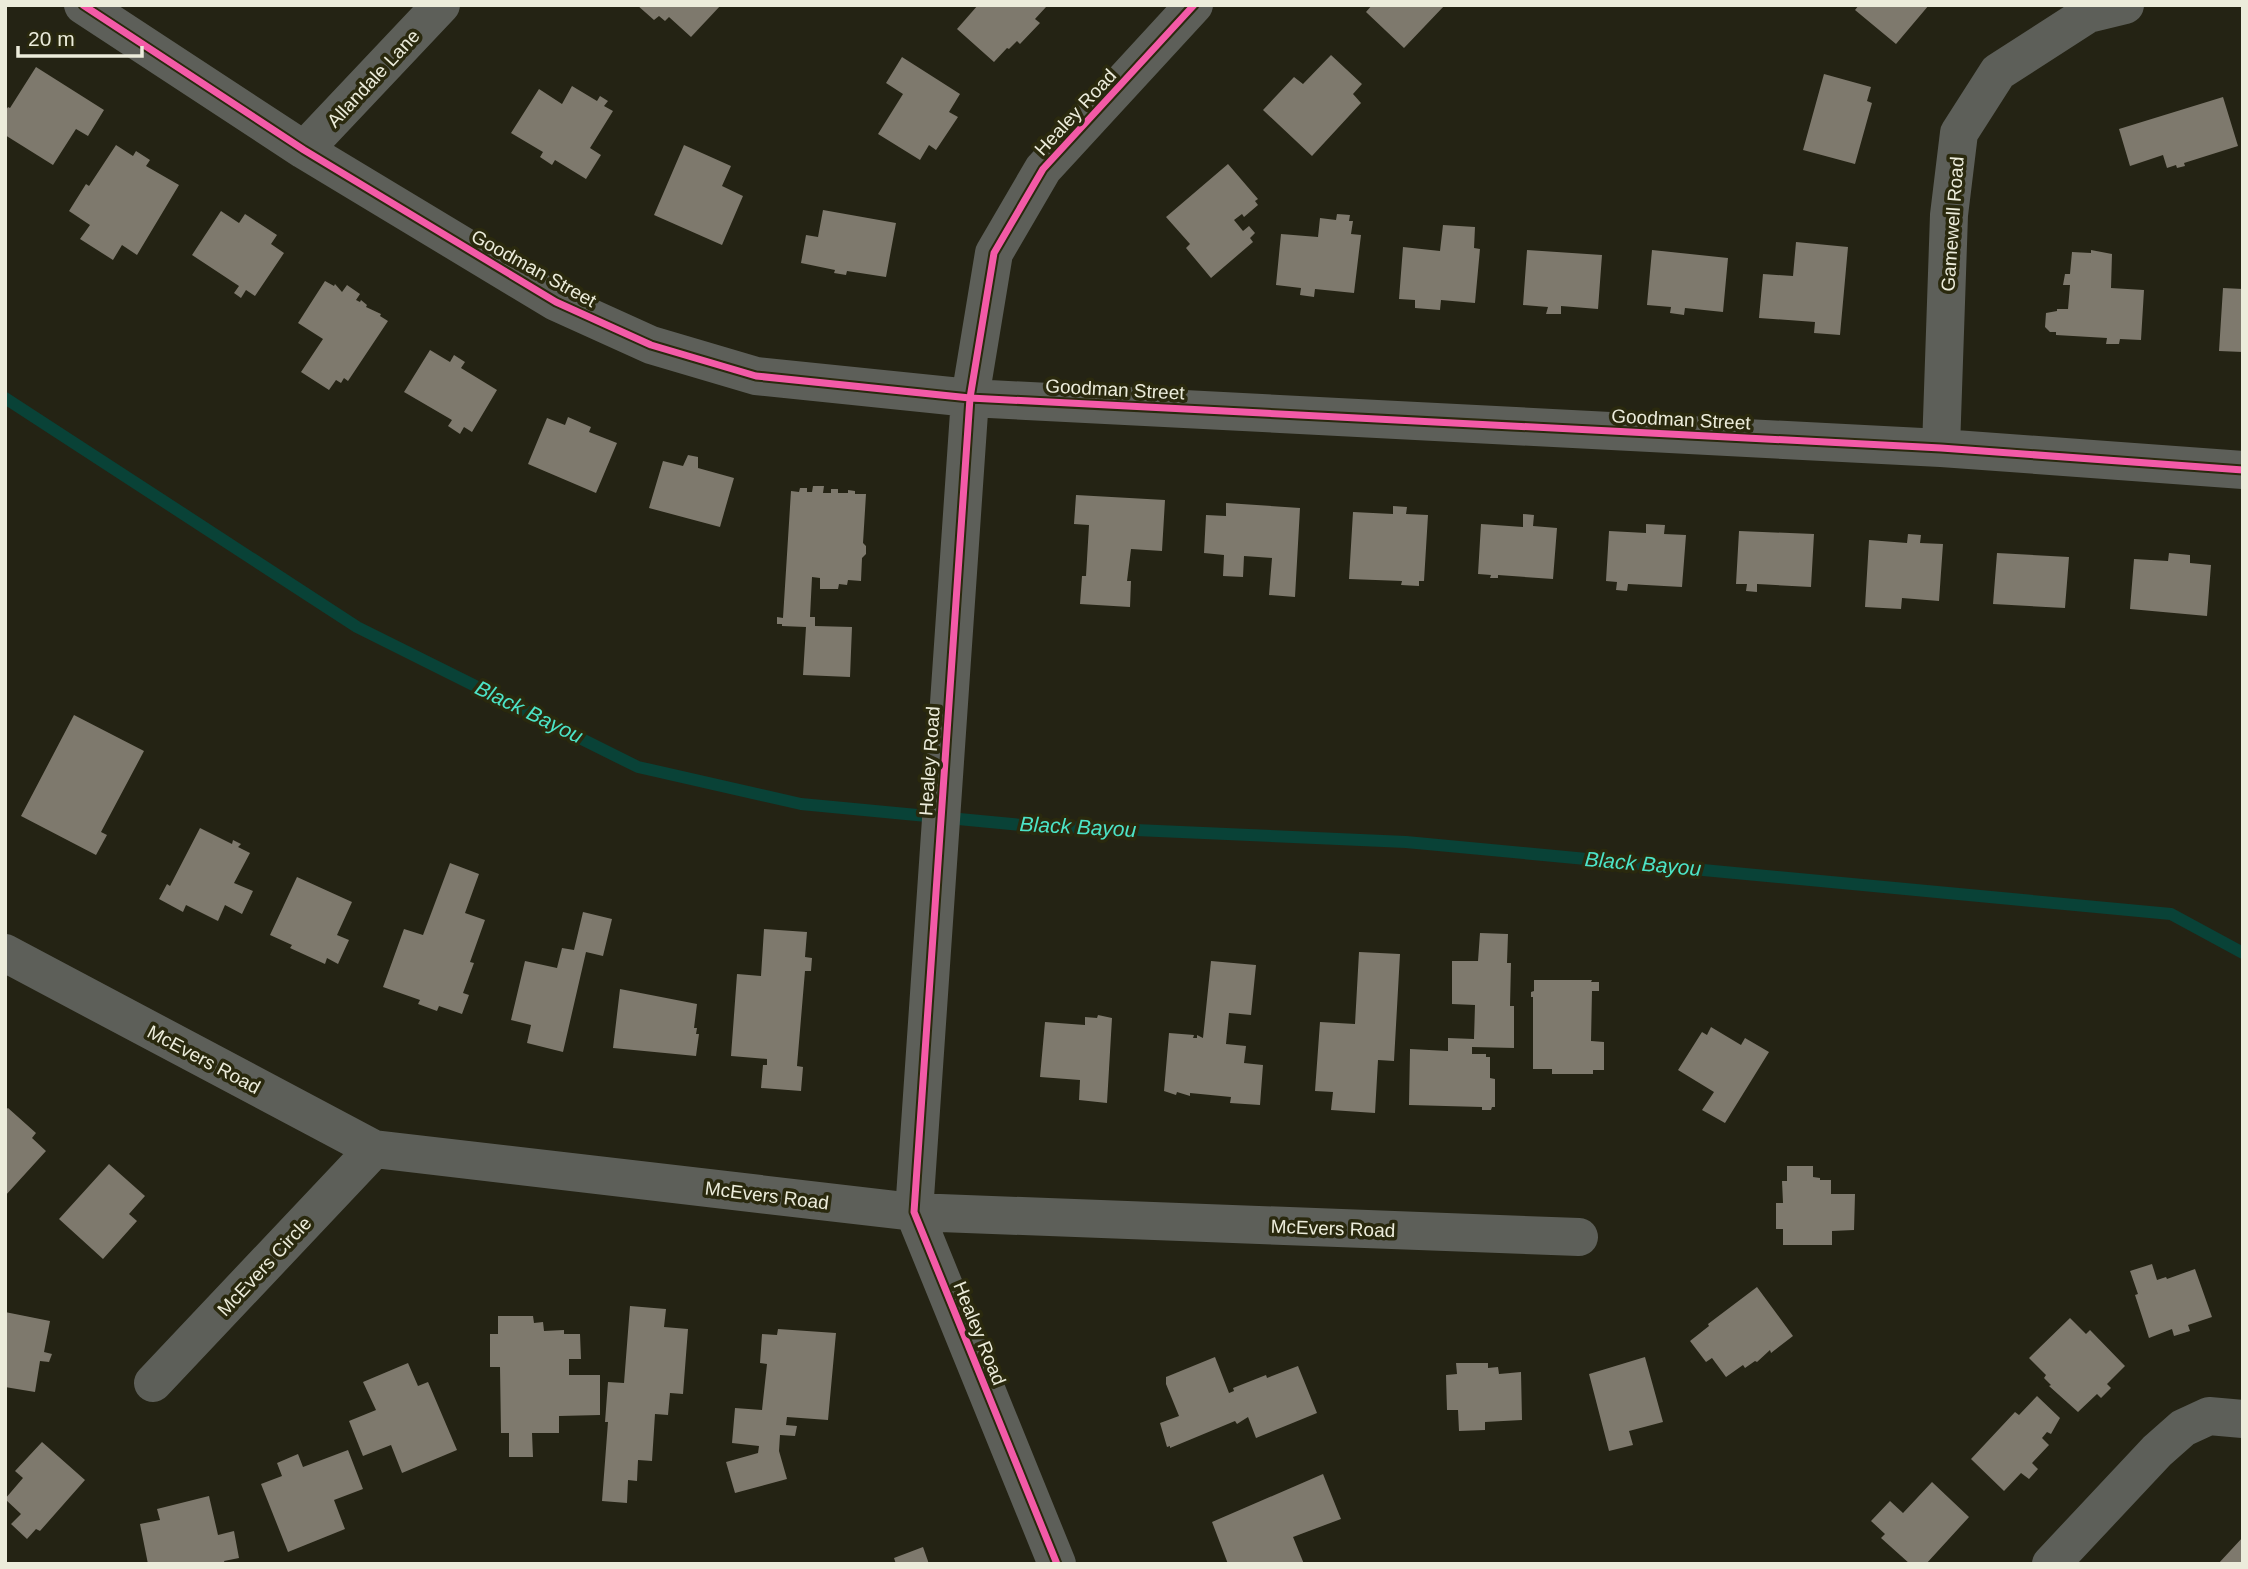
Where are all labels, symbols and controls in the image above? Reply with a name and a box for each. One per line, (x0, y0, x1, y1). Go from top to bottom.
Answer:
scale bar (18, 14, 142, 58)
street label: Allandale Lane (323, 25, 424, 131)
text: 20 m (28, 27, 75, 50)
street label: Healey Road (1030, 65, 1121, 160)
street label: Gamewell Road (1937, 156, 1968, 292)
street label: Goodman Street (468, 225, 600, 312)
street label: Goodman Street (1045, 375, 1186, 404)
street label: Goodman Street (1611, 405, 1752, 434)
water label: Black Bayou (472, 676, 587, 748)
street label: Healey Road (915, 706, 944, 817)
water label: Black Bayou (1019, 812, 1137, 841)
water label: Black Bayou (1584, 847, 1703, 880)
street label: McEvers Road (144, 1021, 264, 1098)
street label: McEvers Road (704, 1177, 830, 1214)
street label: McEvers Circle (213, 1212, 316, 1320)
street label: McEvers Road (1270, 1216, 1396, 1241)
street label: Healey Road (949, 1278, 1010, 1388)

